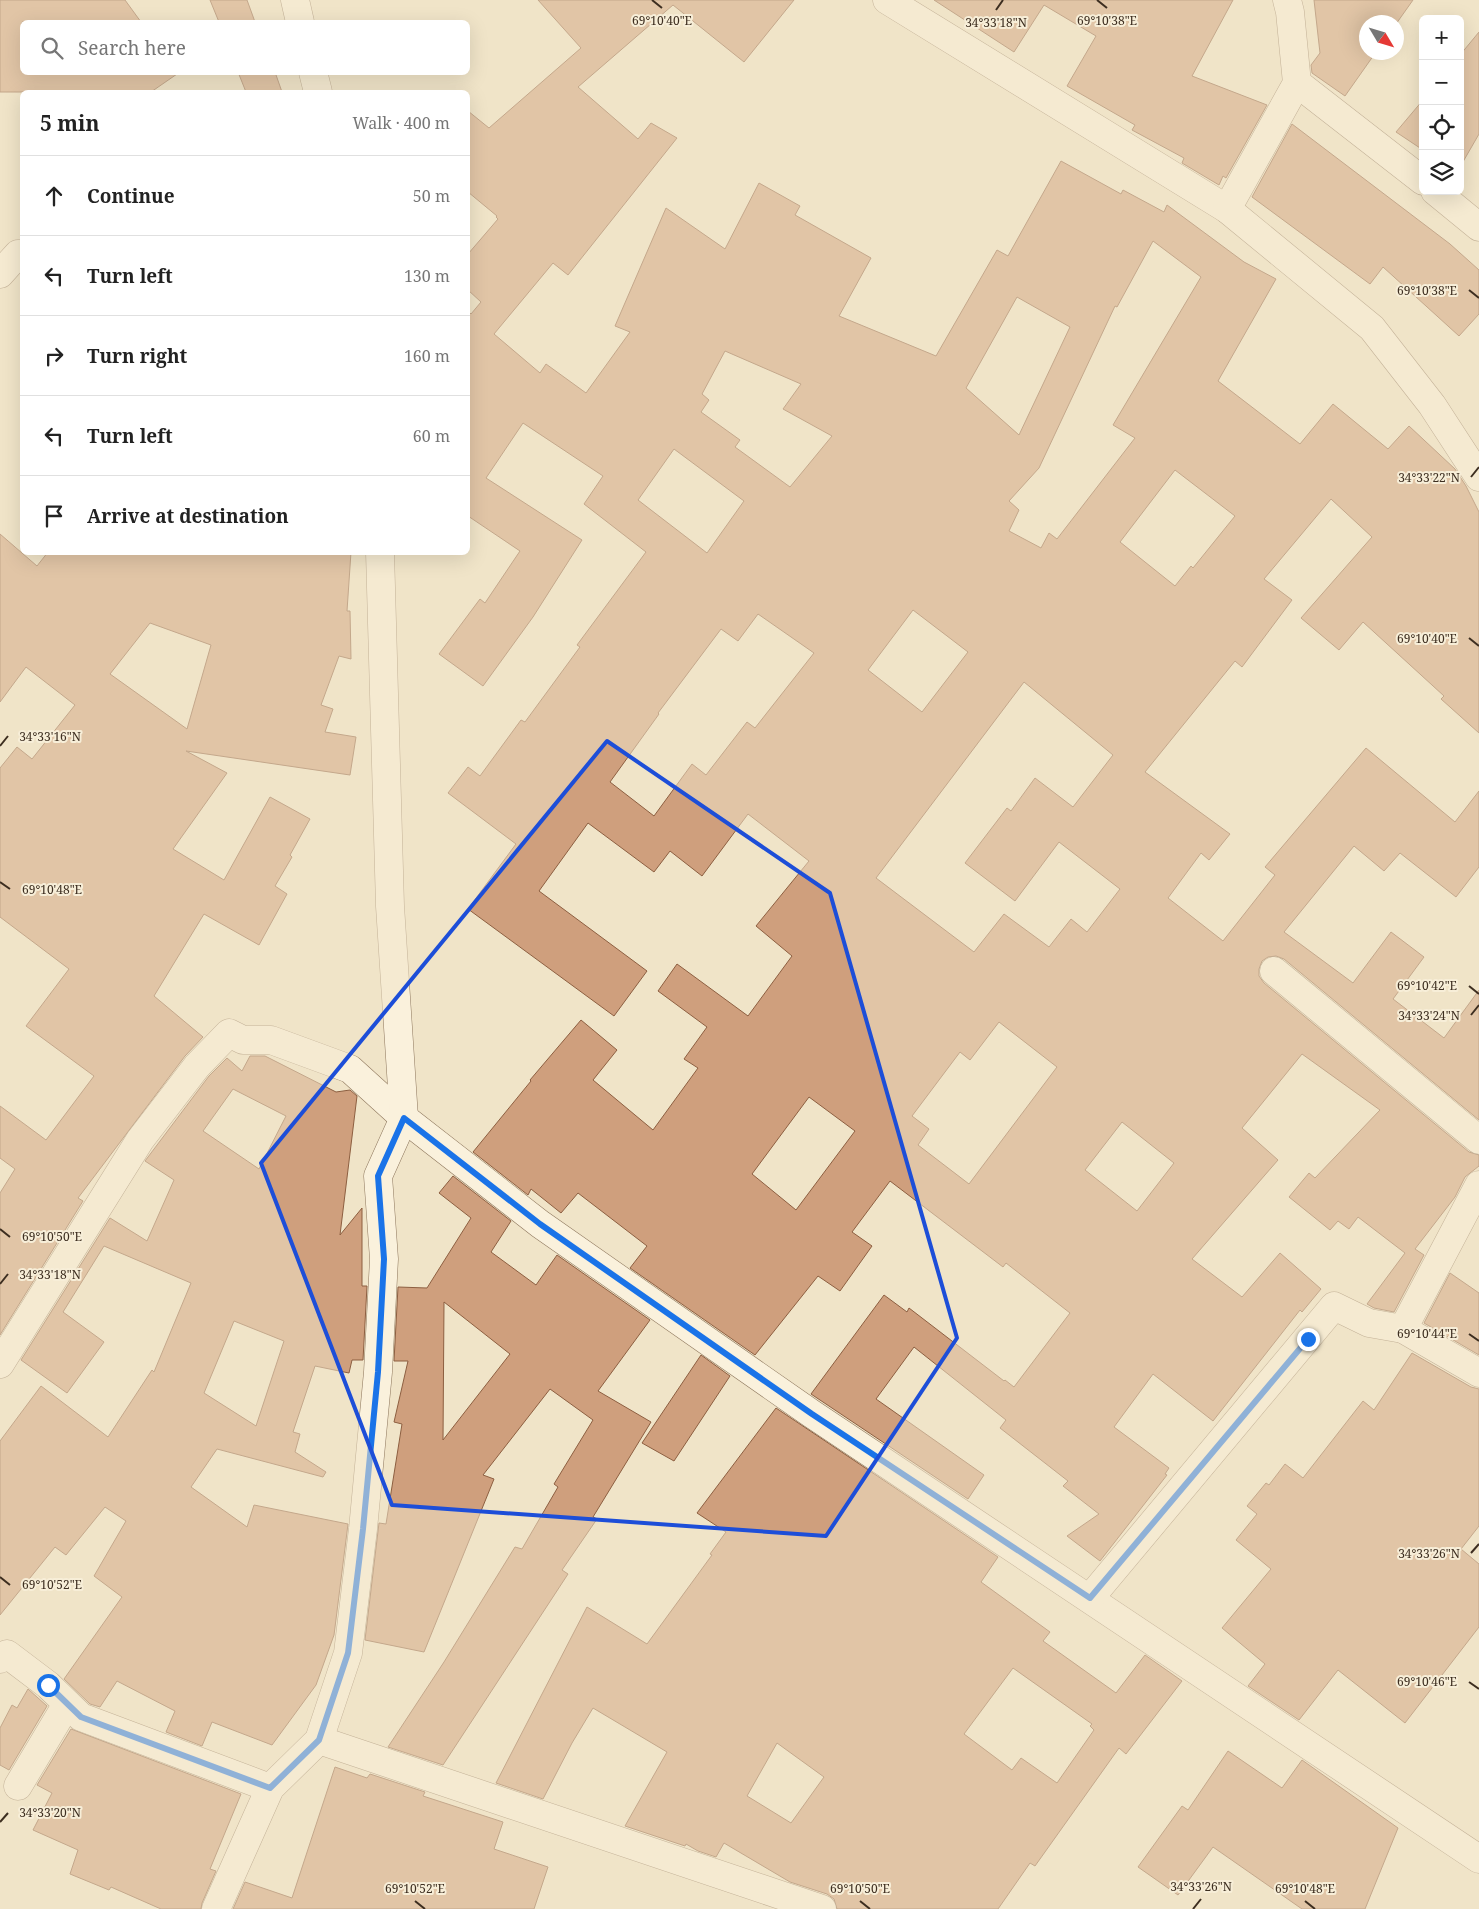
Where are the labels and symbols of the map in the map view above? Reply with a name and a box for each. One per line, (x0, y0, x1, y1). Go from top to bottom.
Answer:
text: 69°10'40"E (632, 12, 692, 29)
text: 69°10'38"E (1077, 12, 1137, 29)
text: 34°33'18"N (965, 14, 1027, 31)
north arrow (1359, 15, 1404, 60)
text: 69°10'38"E (1397, 282, 1457, 299)
text: 34°33'22"N (1398, 469, 1460, 486)
text: 69°10'40"E (1397, 630, 1457, 647)
text: 34°33'16"N (19, 728, 81, 745)
text: 69°10'48"E (22, 881, 82, 898)
text: 69°10'42"E (1397, 977, 1457, 994)
text: 34°33'24"N (1398, 1007, 1460, 1024)
text: 69°10'50"E (22, 1228, 82, 1245)
text: 34°33'18"N (19, 1266, 81, 1283)
text: 69°10'44"E (1397, 1325, 1457, 1342)
route end (1297, 1328, 1320, 1351)
text: 34°33'26"N (1398, 1545, 1460, 1562)
text: 69°10'52"E (22, 1576, 82, 1593)
text: 69°10'46"E (1397, 1673, 1457, 1690)
route start (37, 1674, 60, 1697)
text: 34°33'20"N (19, 1804, 81, 1821)
text: 34°33'26"N (1170, 1878, 1232, 1895)
text: 69°10'52"E (385, 1880, 445, 1897)
text: 69°10'50"E (830, 1880, 890, 1897)
text: 69°10'48"E (1275, 1880, 1335, 1897)

